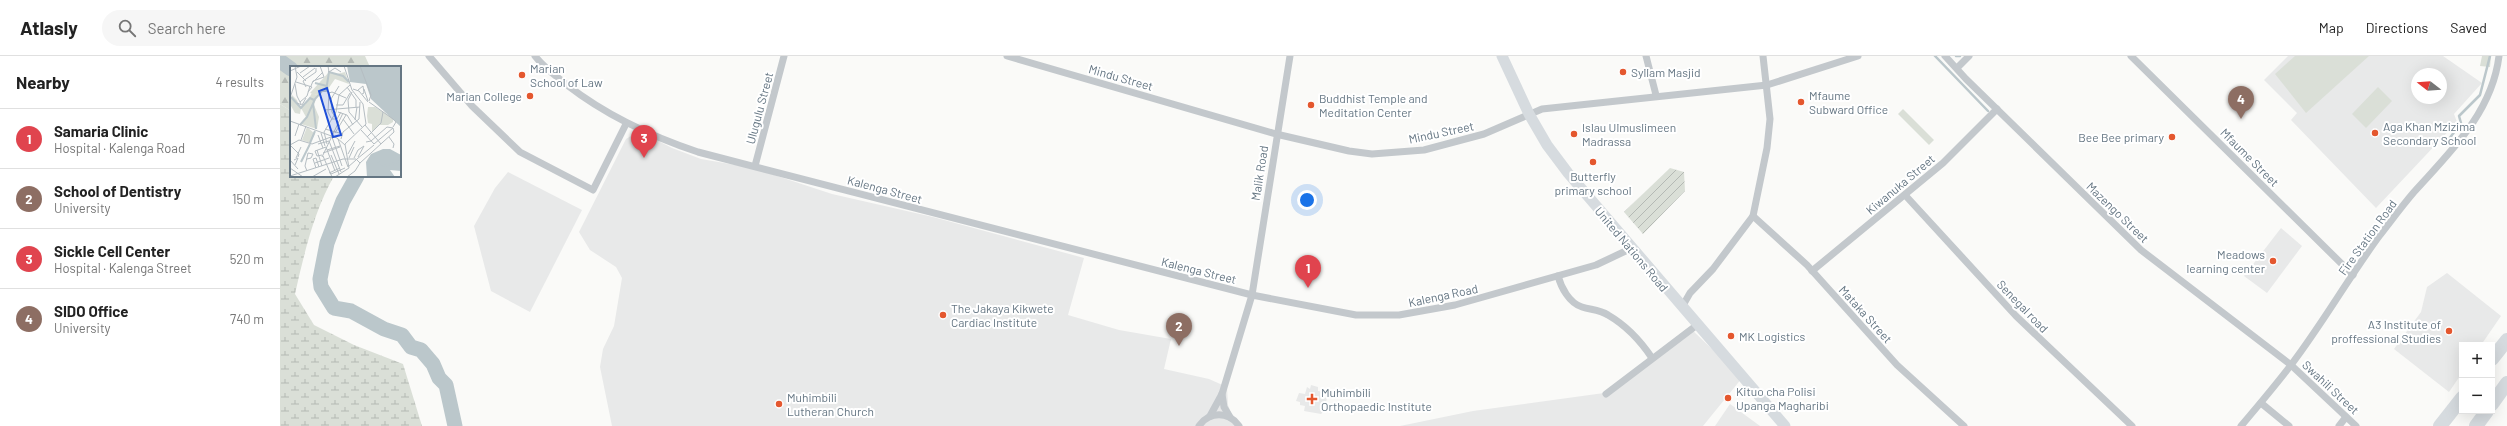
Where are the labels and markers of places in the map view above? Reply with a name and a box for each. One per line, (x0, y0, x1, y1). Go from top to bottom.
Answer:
place label: Marian School of Law (530, 61, 603, 89)
place label: Syllam Masjid (1631, 65, 1701, 79)
marker: Syllam Masjid (1618, 67, 1628, 77)
marker: Marian School of Law (517, 70, 527, 80)
pin: 4 (2228, 86, 2254, 119)
place label: Mfaume Subward Office (1809, 88, 1888, 116)
place label: Marian College (446, 89, 522, 103)
marker: Marian College (525, 91, 535, 101)
place label: Buddhist Temple and Meditation Center (1319, 91, 1428, 119)
marker: Mfaume Subward Office (1796, 97, 1806, 107)
marker: Buddhist Temple and Meditation Center (1306, 100, 1316, 110)
place label: Aga Khan Mzizima Secondary School (2383, 119, 2476, 147)
place label: Islau Ulmuslimeen Madrassa (1582, 120, 1676, 148)
pin: 3 (631, 125, 657, 158)
marker: Aga Khan Mzizima Secondary School (2370, 128, 2380, 138)
marker: Islau Ulmuslimeen Madrassa (1569, 129, 1579, 139)
place label: Bee Bee primary (2078, 130, 2164, 144)
marker: Bee Bee primary (2167, 132, 2177, 142)
marker: Butterfly primary school (1588, 157, 1598, 167)
place label: Butterfly primary school (1555, 169, 1631, 197)
place label: Meadows learning center (2187, 247, 2266, 275)
pin: 1 (1295, 255, 1321, 288)
marker: Meadows learning center (2268, 256, 2278, 266)
place label: The Jakaya Kikwete Cardiac Institute (951, 301, 1054, 329)
marker: The Jakaya Kikwete Cardiac Institute (938, 310, 948, 320)
pin: 2 (1166, 313, 1192, 346)
place label: A3 Institute of proffessional Studies (2331, 317, 2441, 345)
marker: A3 Institute of proffessional Studies (2444, 326, 2454, 336)
place label: MK Logistics (1739, 329, 1806, 343)
marker: MK Logistics (1726, 331, 1736, 341)
place label: Kituo cha Polisi Upanga Magharibi (1736, 384, 1829, 412)
place label: Muhimbili Orthopaedic Institute (1321, 385, 1432, 413)
place label: Muhimbili Lutheran Church (787, 390, 874, 418)
marker: Muhimbili Orthopaedic Institute (1306, 393, 1318, 405)
marker: Kituo cha Polisi Upanga Magharibi (1723, 393, 1733, 403)
marker: Muhimbili Lutheran Church (774, 399, 784, 409)

